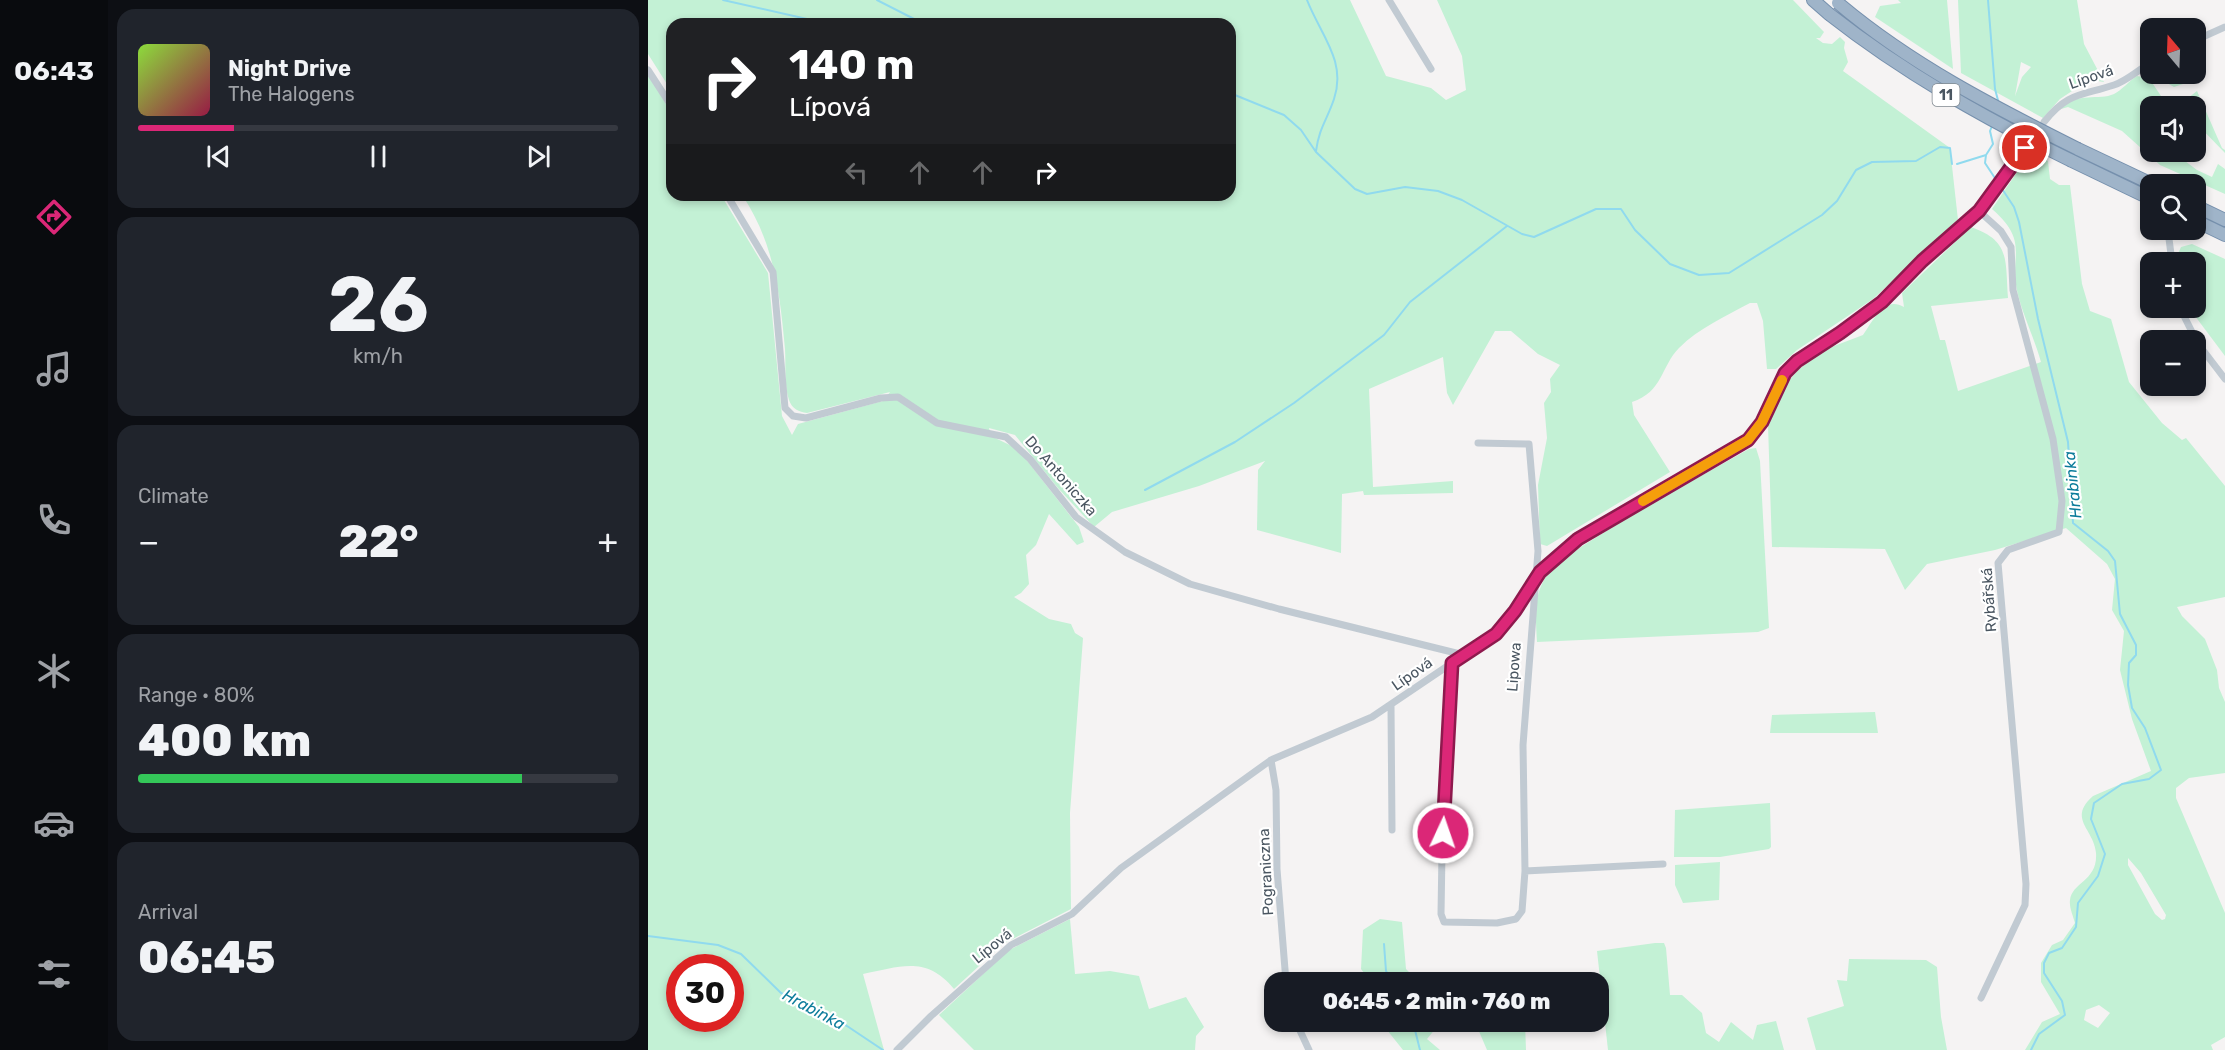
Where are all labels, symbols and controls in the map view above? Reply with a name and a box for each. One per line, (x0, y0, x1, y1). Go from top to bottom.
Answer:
north arrow (2140, 18, 2206, 84)
map controls (2140, 18, 2206, 396)
text: 140 m (789, 40, 915, 90)
icon: right (690, 42, 768, 120)
text: 06:43 (14, 55, 94, 87)
text: Night Drive (228, 55, 351, 82)
street label: Lípová (2066, 61, 2116, 93)
text: The Halogens (228, 82, 355, 106)
road number: 11 (1932, 84, 1960, 106)
text: Lípová (789, 91, 871, 123)
button: sound (2140, 96, 2206, 162)
pin (1999, 122, 2050, 173)
icon: arrive (2008, 131, 2041, 164)
icon: previous (202, 140, 235, 173)
icon: pause (362, 140, 395, 173)
icon: next (522, 140, 555, 173)
icon: left (840, 156, 873, 189)
icon: ahead (903, 156, 936, 189)
icon: ahead (966, 156, 999, 189)
icon: right (1029, 156, 1062, 189)
button: search (2140, 174, 2206, 240)
icon: directions (33, 196, 75, 238)
button: + (2140, 252, 2206, 318)
text: 26 (327, 258, 429, 351)
button: − (2140, 330, 2206, 396)
text: km/h (353, 344, 403, 368)
icon: music (33, 348, 75, 390)
street label: Do Antoniczka (1021, 432, 1101, 520)
water label: Hrabinka (2060, 450, 2085, 520)
text: Climate (138, 484, 209, 508)
icon: phone (33, 499, 75, 541)
text: 22° (339, 515, 418, 568)
text: − (138, 522, 159, 561)
text: + (597, 522, 618, 561)
street label: Rybářská (1978, 567, 2000, 633)
street label: Lipowa (1503, 642, 1525, 692)
icon: climate (33, 650, 75, 692)
street label: Lípová (1388, 654, 1436, 694)
text: Range · 80% (138, 683, 254, 707)
text: 400 km (138, 714, 311, 767)
position arrow (1411, 801, 1475, 865)
icon: car (33, 802, 75, 844)
street label: Pograniczna (1255, 828, 1277, 916)
text: Arrival (138, 900, 198, 924)
street label: Lípová (969, 925, 1015, 967)
text: 06:45 (138, 931, 275, 984)
icon: filters (33, 953, 75, 995)
speed limit sign: 30 (666, 954, 744, 1032)
water label: Hrabinka (779, 985, 848, 1034)
text: 06:45 · 2 min · 760 m (1323, 988, 1550, 1015)

